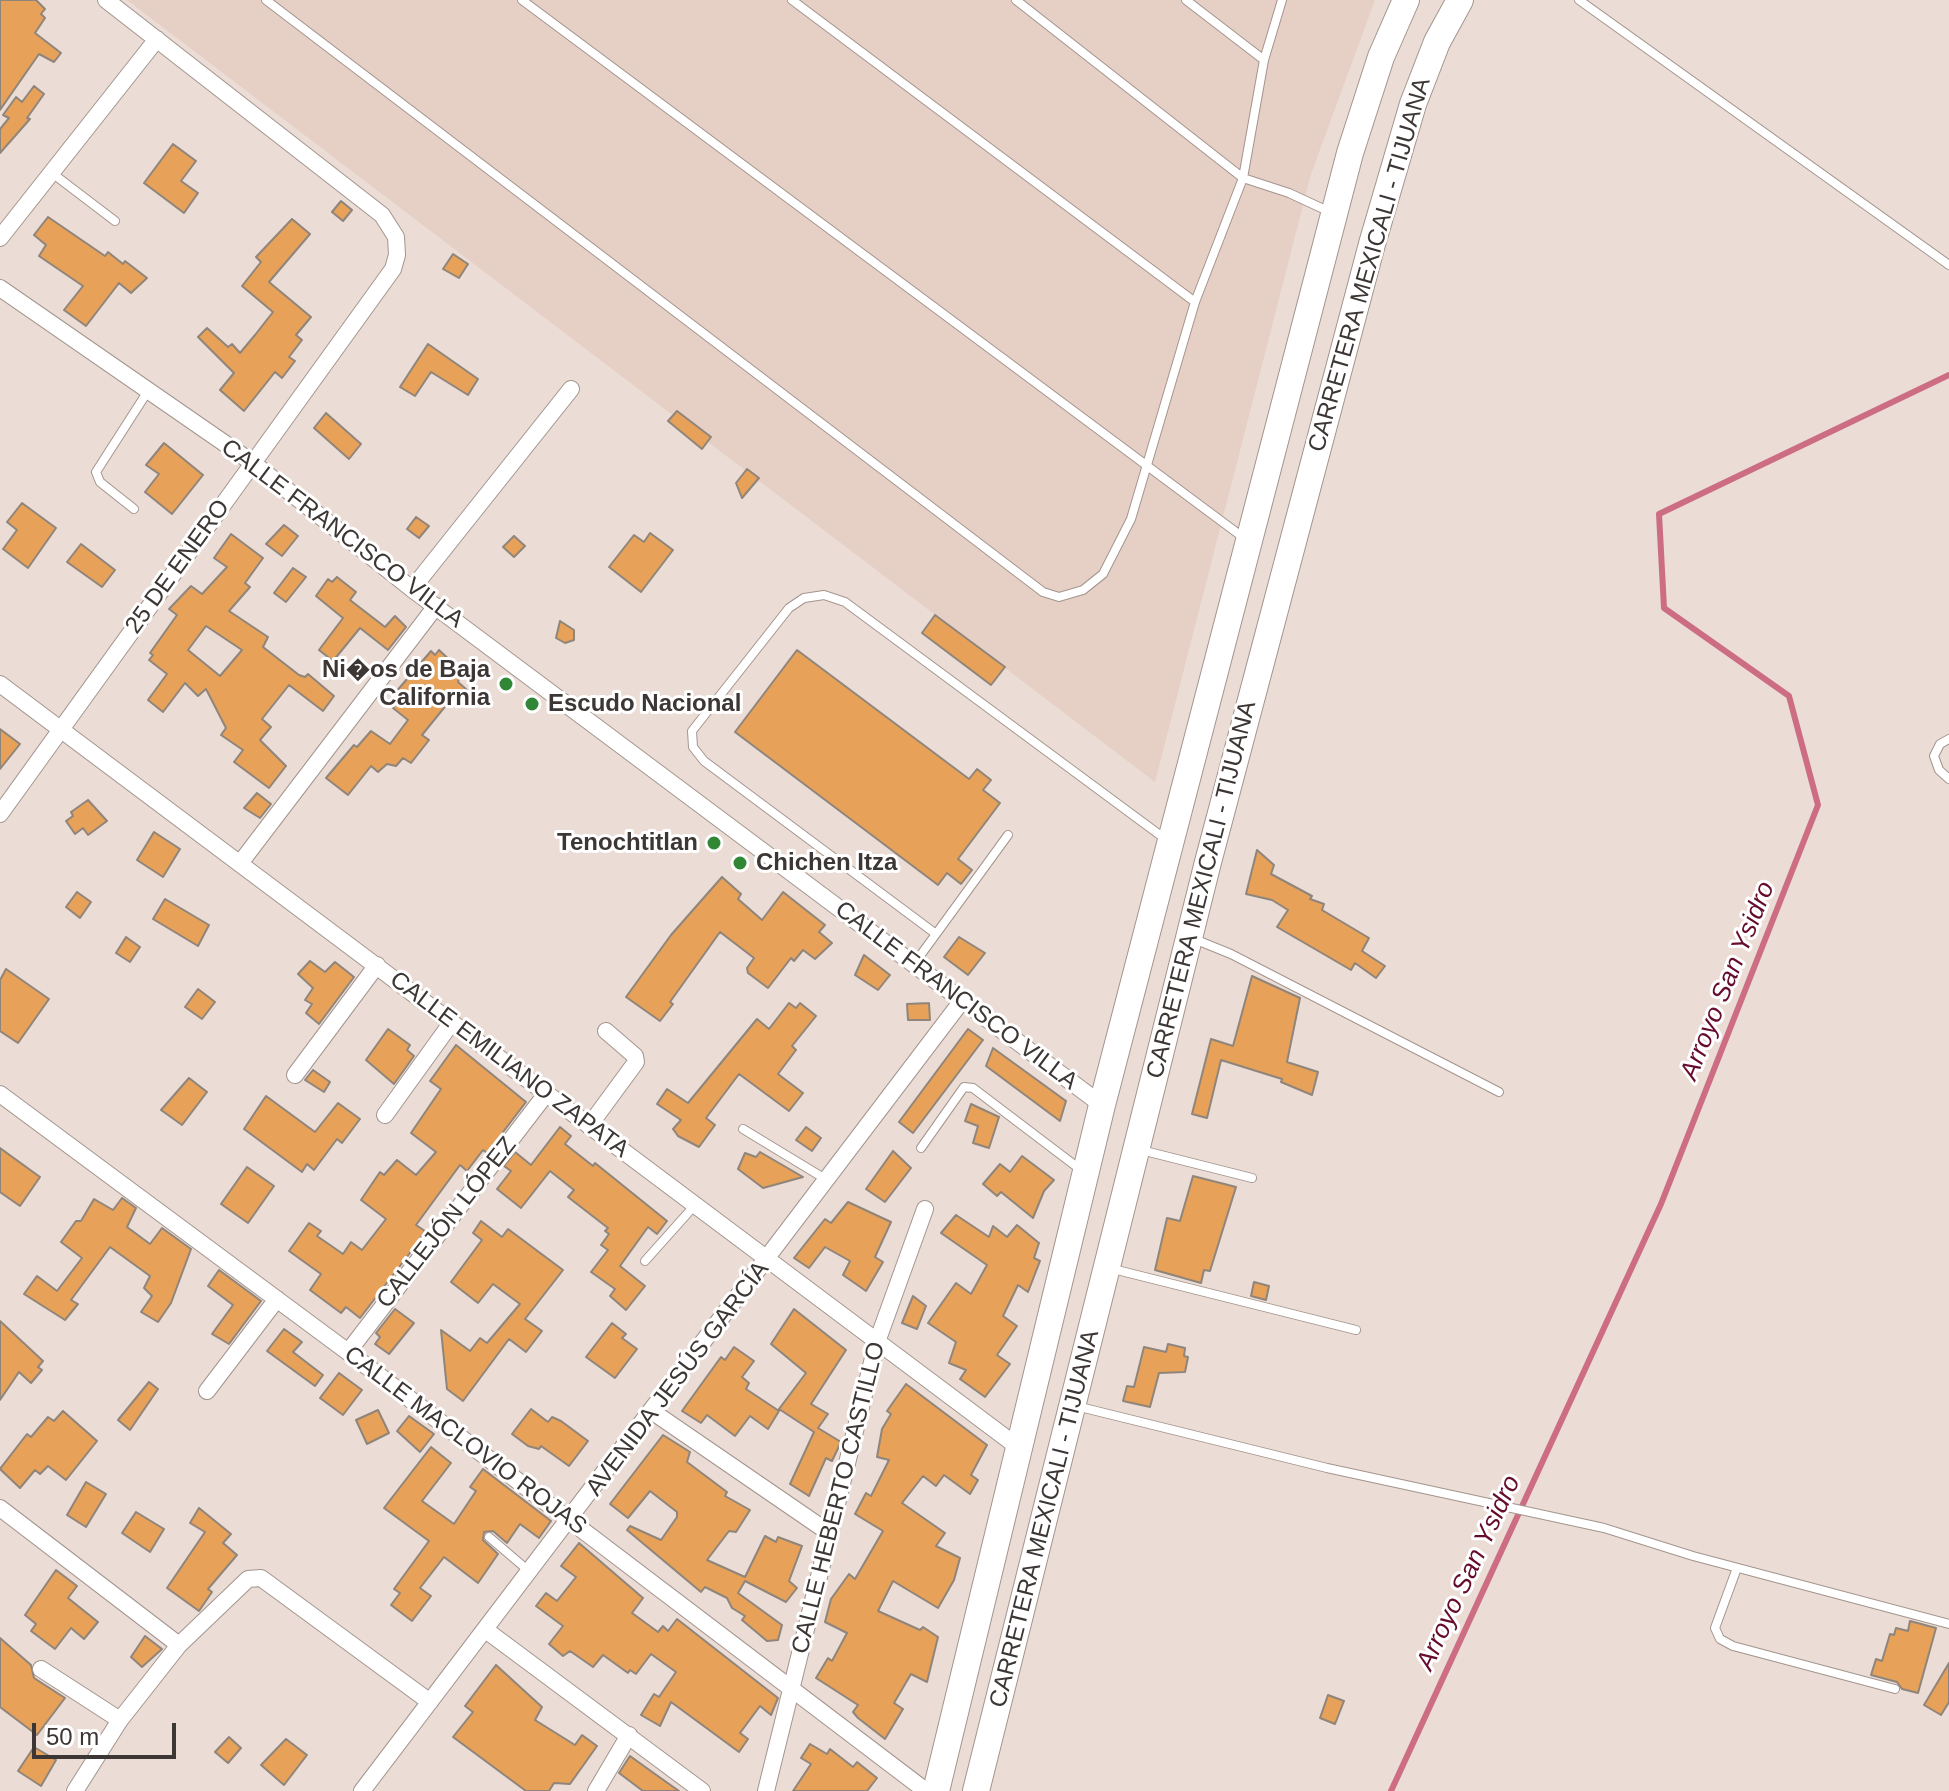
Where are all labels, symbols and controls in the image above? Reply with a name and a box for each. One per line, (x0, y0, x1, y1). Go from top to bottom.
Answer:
street label: CARRETERA MEXICALI - TIJUANA (1303, 75, 1437, 455)
street label: CALLE FRANCISCO VILLA (215, 433, 469, 635)
street label: 25 DE ENERO (120, 494, 236, 640)
place label: Ni�os de Baja California (322, 656, 490, 712)
marker: Ni�os de Baja California (497, 675, 515, 693)
place label: Escudo Nacional (548, 690, 741, 718)
marker: Escudo Nacional (523, 695, 541, 713)
street label: CARRETERA MEXICALI - TIJUANA (1141, 698, 1263, 1082)
place label: Tenochtitlan (557, 829, 698, 857)
marker: Tenochtitlan (705, 834, 723, 852)
place label: Chichen Itza (756, 849, 897, 877)
marker: Chichen Itza (731, 854, 749, 872)
water label: Arroyo San Ysidro (1674, 877, 1782, 1085)
street label: CALLE FRANCISCO VILLA (829, 895, 1083, 1097)
street label: CALLE EMILIANO ZAPATA (384, 966, 634, 1164)
street label: CALLEJÓN LÓPEZ (371, 1132, 523, 1314)
street label: AVENIDA JESÚS GARCÍA (580, 1256, 776, 1502)
street label: CARRETERA MEXICALI - TIJUANA (984, 1327, 1106, 1711)
street label: CALLE HEBERTO CASTILLO (786, 1339, 892, 1657)
street label: CALLE MACLOVIO ROJAS (338, 1340, 592, 1542)
water label: Arroyo San Ysidro (1410, 1471, 1528, 1675)
scale bar (36, 1707, 180, 1757)
text: 50 m (46, 1723, 99, 1750)

